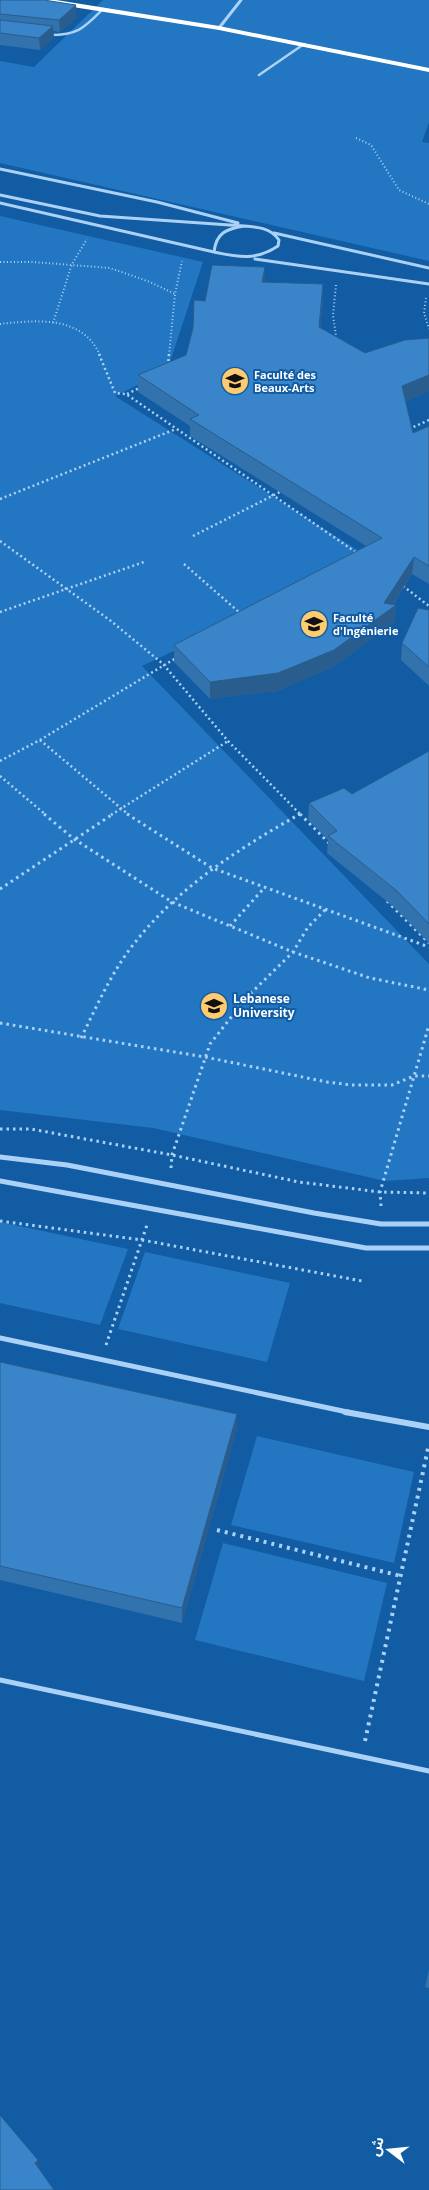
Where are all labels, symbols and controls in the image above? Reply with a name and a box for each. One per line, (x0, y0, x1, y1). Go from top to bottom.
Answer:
school or university icon: Faculté des Beaux-Arts (220, 366, 250, 396)
place label: Faculté des Beaux-Arts (254, 367, 317, 395)
school or university icon: Faculté d'Ingénierie (299, 609, 329, 639)
place label: Faculté d'Ingénierie (333, 610, 399, 638)
place label: Lebanese University (233, 990, 295, 1021)
school or university icon: Lebanese University (199, 991, 229, 1021)
north arrow (364, 2125, 414, 2175)
text: ش (364, 2134, 388, 2158)

